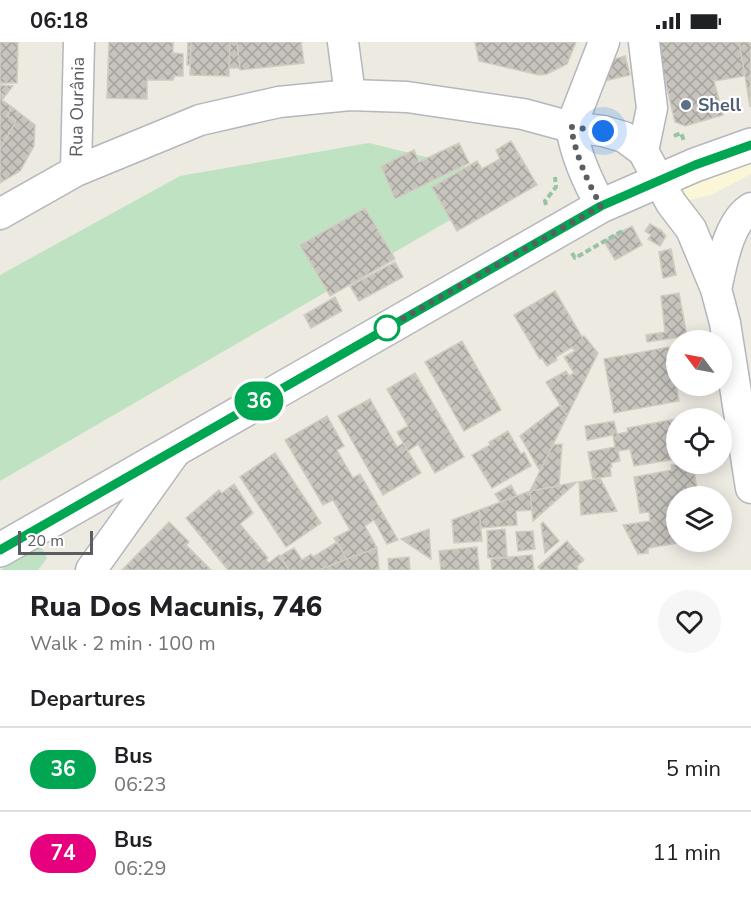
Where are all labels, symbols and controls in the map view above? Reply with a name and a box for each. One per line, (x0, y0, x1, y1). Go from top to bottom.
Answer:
text: 06:18 (30, 6, 88, 36)
street label: Rua Ourânia (64, 57, 90, 157)
place label: Shell (698, 93, 741, 117)
marker: Shell (679, 98, 693, 112)
your location (588, 116, 618, 146)
unlabelled marker (374, 315, 400, 341)
north arrow (666, 330, 732, 396)
map controls (666, 330, 732, 552)
line badge: 36 (232, 382, 286, 420)
text: 36 (246, 387, 272, 415)
button: locate (666, 408, 732, 474)
button: layers (666, 486, 732, 552)
scale bar (18, 528, 93, 556)
text: 20 m (27, 530, 64, 552)
text: Rua Dos Macunis, 746 (30, 588, 322, 626)
button: heart (658, 590, 721, 653)
text: Walk · 2 min · 100 m (30, 630, 216, 657)
text: Departures (30, 684, 145, 714)
text: Bus (114, 741, 153, 771)
text: 5 min (666, 754, 721, 784)
text: 36 (50, 755, 76, 783)
text: 06:23 (114, 771, 167, 798)
text: Bus (114, 825, 153, 855)
text: 11 min (653, 838, 721, 868)
text: 74 (50, 839, 76, 867)
text: 06:29 (114, 855, 167, 882)

